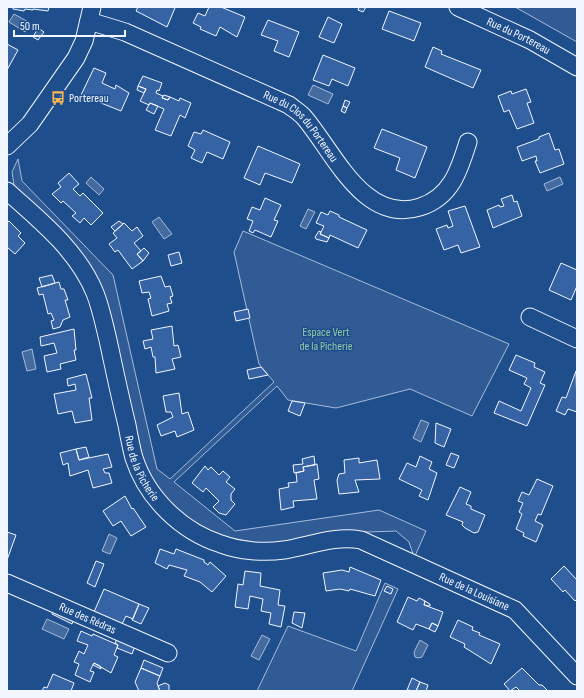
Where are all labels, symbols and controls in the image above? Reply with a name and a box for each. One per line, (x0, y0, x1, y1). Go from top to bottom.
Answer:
scale bar (14, 12, 125, 38)
street label: Rue du Portereau (484, 14, 553, 58)
text: 50 m (20, 19, 40, 34)
street label: Rue du Clos du Portereau (261, 87, 341, 165)
bus stop icon: Portereau (50, 90, 66, 106)
place label: Portereau (69, 91, 109, 106)
park label: Espace Vert de la Picherie (299, 325, 353, 354)
street label: Rue de la Picherie (121, 434, 162, 505)
street label: Rue de la Louisiane (437, 570, 512, 615)
street label: Rue des Rédras (57, 600, 118, 638)

